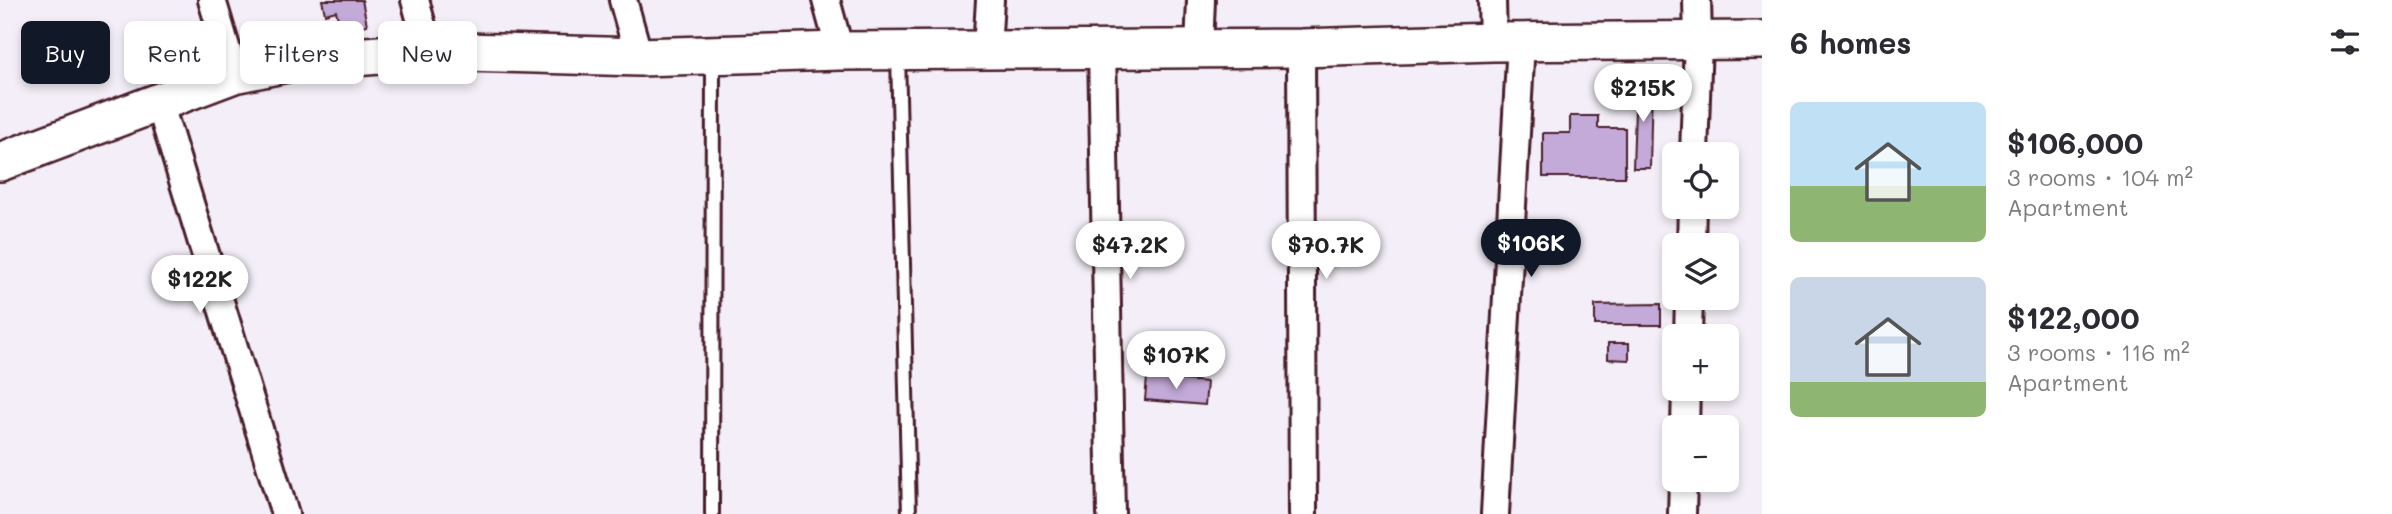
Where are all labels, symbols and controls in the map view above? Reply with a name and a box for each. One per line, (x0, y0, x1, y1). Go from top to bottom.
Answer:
chip: Buy (21, 21, 110, 84)
chip: Rent (124, 21, 226, 84)
chip: Filters (240, 21, 364, 84)
chip: New (378, 21, 477, 84)
text: 6 homes (1790, 22, 1911, 62)
icon: filters (2326, 23, 2364, 61)
pin: $215K (1594, 64, 1692, 124)
text: $215K (1610, 72, 1676, 102)
text: $106,000 (2007, 122, 2143, 162)
icon: home (1846, 130, 1930, 214)
map controls (1662, 142, 1739, 492)
button: locate (1662, 142, 1739, 219)
text: 3 rooms · 104 m² (2007, 162, 2193, 192)
text: Apartment (2007, 192, 2129, 222)
pin: $106K (1482, 219, 1580, 279)
pin: $47.2K (1073, 222, 1187, 281)
pin: $70.7K (1269, 222, 1383, 281)
text: $106K (1497, 227, 1565, 257)
text: $47.2K (1092, 229, 1168, 259)
text: $70.7K (1288, 229, 1364, 259)
button: layers (1662, 233, 1739, 310)
pin: $122K (151, 256, 249, 315)
text: $122K (167, 263, 233, 293)
text: $122,000 (2007, 297, 2139, 337)
icon: home (1846, 305, 1930, 389)
button: + (1662, 324, 1739, 401)
pin: $107K (1127, 332, 1225, 391)
text: 3 rooms · 116 m² (2007, 337, 2190, 367)
text: $107K (1142, 339, 1210, 369)
text: Apartment (2007, 367, 2129, 397)
button: − (1662, 415, 1739, 492)

